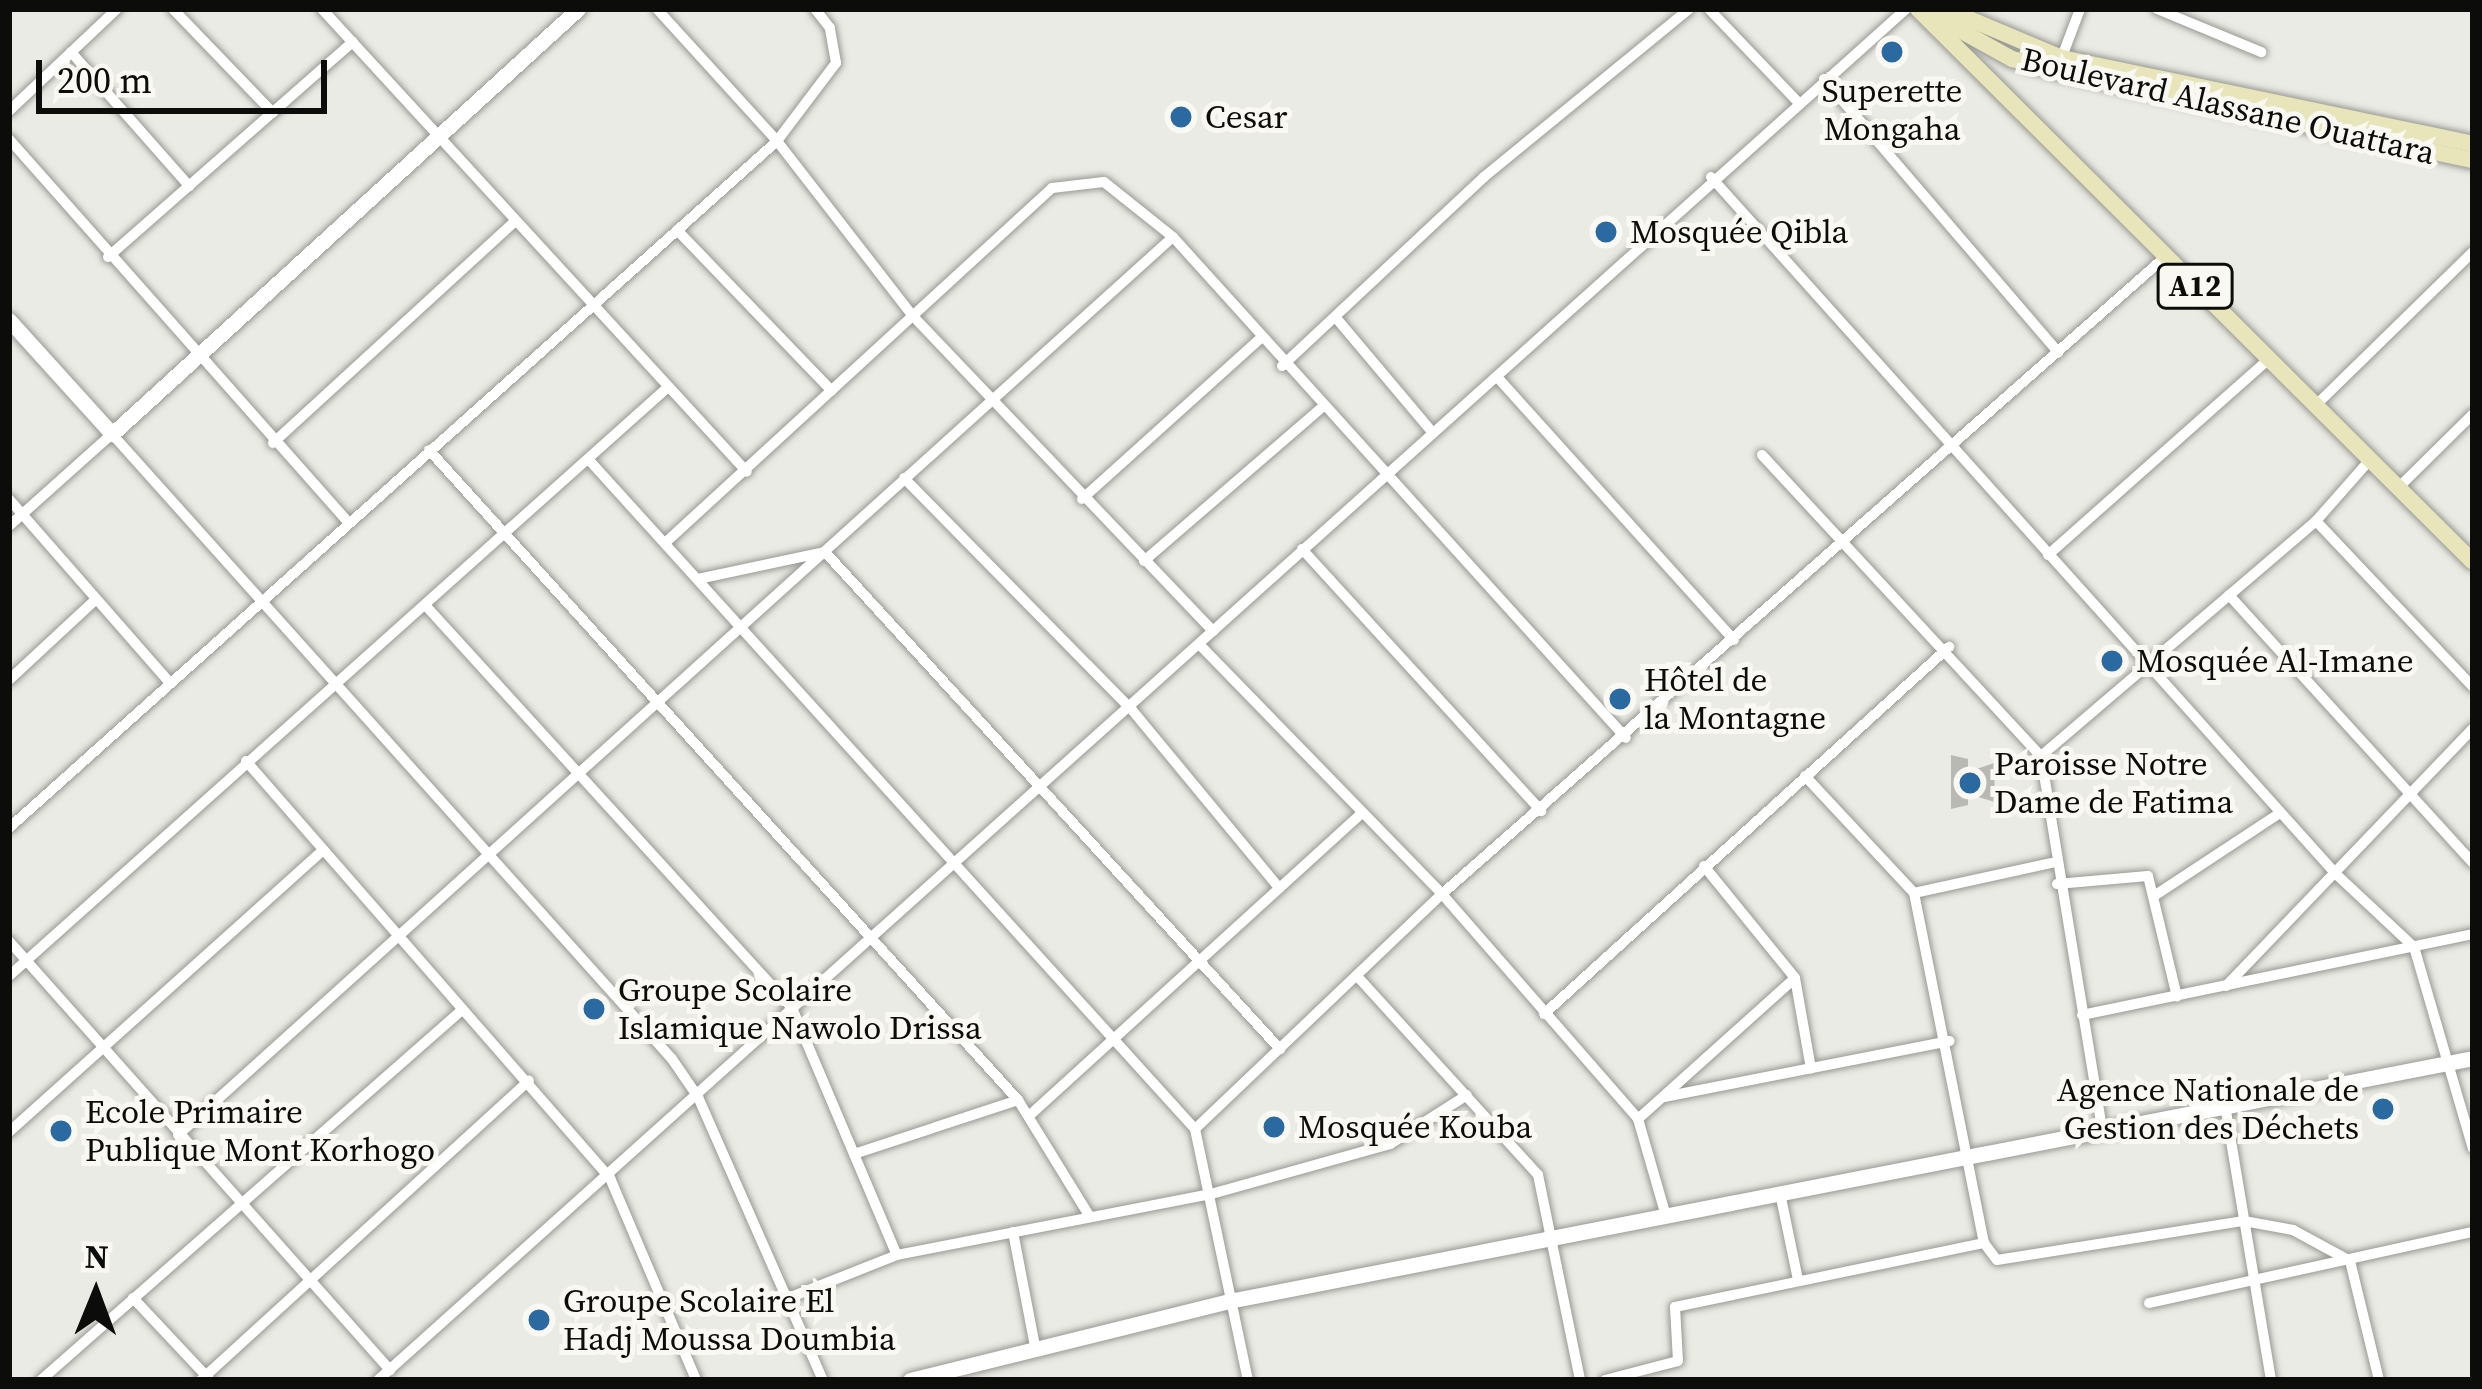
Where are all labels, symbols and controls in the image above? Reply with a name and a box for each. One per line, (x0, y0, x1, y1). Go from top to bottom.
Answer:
scale bar (42, 36, 333, 110)
marker: Superette Mongaha (1879, 39, 1905, 65)
street label: Boulevard Alassane Ouattara (2017, 39, 2439, 173)
text: 200 m (57, 56, 152, 105)
place label: Superette Mongaha (1822, 71, 1962, 149)
place label: Cesar (1205, 97, 1288, 137)
marker: Cesar (1168, 104, 1194, 130)
place label: Mosquée Qibla (1630, 212, 1848, 252)
marker: Mosquée Qibla (1593, 219, 1619, 245)
road number: A12 (2156, 262, 2234, 310)
place label: Mosquée Al-Imane (2136, 641, 2414, 681)
marker: Mosquée Al-Imane (2099, 648, 2125, 674)
place label: Hôtel de la Montagne (1644, 660, 1826, 738)
marker: Hôtel de la Montagne (1607, 686, 1633, 712)
place label: Paroisse Notre Dame de Fatima (1994, 744, 2233, 822)
marker: Paroisse Notre Dame de Fatima (1957, 770, 1983, 796)
place label: Groupe Scolaire Islamique Nawolo Drissa (618, 970, 982, 1048)
marker: Groupe Scolaire Islamique Nawolo Drissa (581, 996, 607, 1022)
place label: Agence Nationale de Gestion des Déchets (2057, 1070, 2359, 1148)
place label: Ecole Primaire Publique Mont Korhogo (85, 1092, 435, 1170)
marker: Agence Nationale de Gestion des Déchets (2370, 1096, 2396, 1122)
place label: Mosquée Kouba (1298, 1107, 1532, 1147)
marker: Mosquée Kouba (1261, 1114, 1287, 1140)
marker: Ecole Primaire Publique Mont Korhogo (48, 1118, 74, 1144)
north arrow (36, 1233, 156, 1353)
text: N (84, 1234, 109, 1279)
place label: Groupe Scolaire El Hadj Moussa Doumbia (563, 1281, 896, 1359)
marker: Groupe Scolaire El Hadj Moussa Doumbia (526, 1307, 552, 1333)

